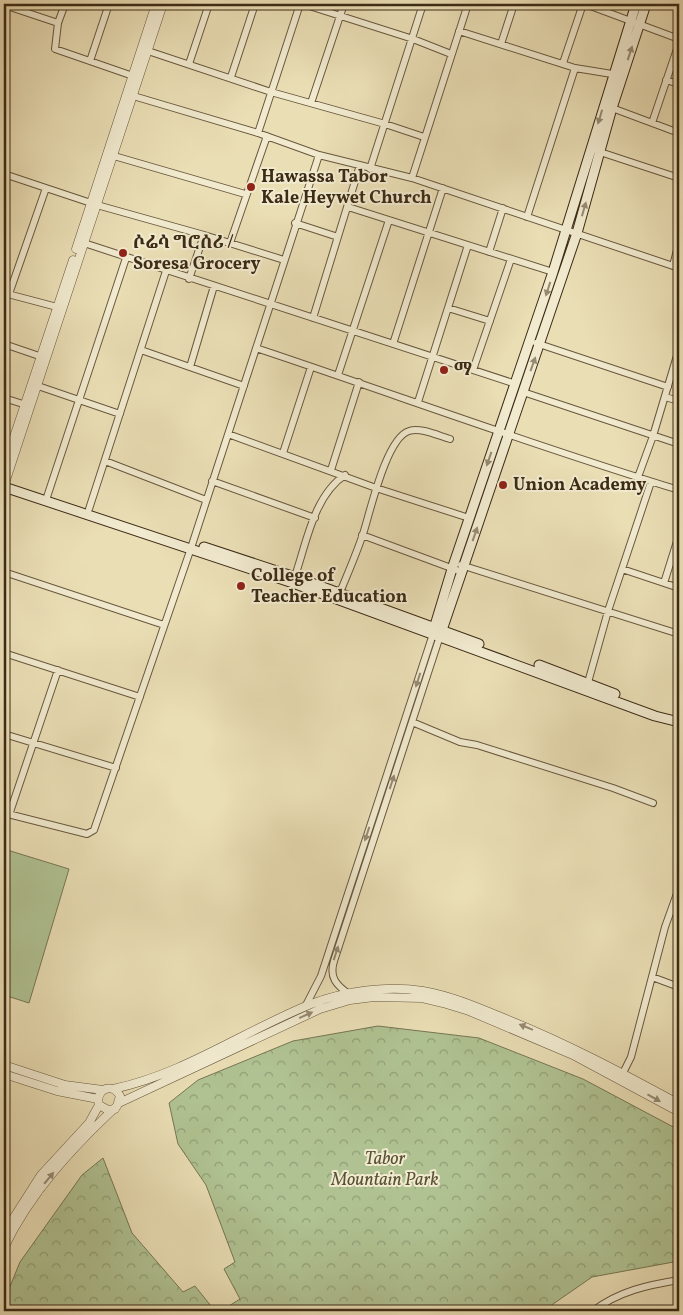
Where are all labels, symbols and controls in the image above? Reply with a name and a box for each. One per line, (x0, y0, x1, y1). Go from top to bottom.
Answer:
one-way arrow (627, 46, 634, 61)
one-way arrow (595, 109, 603, 124)
place label: Hawassa Tabor Kale Heywet Church (261, 165, 432, 211)
marker: Hawassa Tabor Kale Heywet Church (245, 181, 257, 193)
one-way arrow (580, 201, 588, 216)
place label: ሶሬሳ ግሮሰሪ / Soresa Grocery (133, 231, 261, 277)
marker: ሶሬሳ ግሮሰሪ / Soresa Grocery (117, 247, 129, 259)
one-way arrow (544, 282, 551, 297)
one-way arrow (530, 356, 538, 371)
place label: ማ (454, 358, 472, 383)
marker: ማ (438, 364, 450, 376)
one-way arrow (485, 452, 492, 467)
place label: Union Academy (513, 473, 646, 498)
marker: Union Academy (497, 479, 509, 491)
one-way arrow (472, 526, 480, 541)
place label: College of Teacher Education (251, 564, 407, 610)
marker: College of Teacher Education (235, 580, 247, 592)
one-way arrow (413, 673, 421, 688)
one-way arrow (389, 775, 397, 790)
one-way arrow (363, 827, 370, 842)
one-way arrow (333, 946, 340, 961)
one-way arrow (299, 1011, 313, 1019)
one-way arrow (518, 1023, 533, 1031)
one-way arrow (647, 1094, 660, 1103)
park label: Tabor Mountain Park (330, 1147, 439, 1193)
one-way arrow (43, 1173, 55, 1185)

